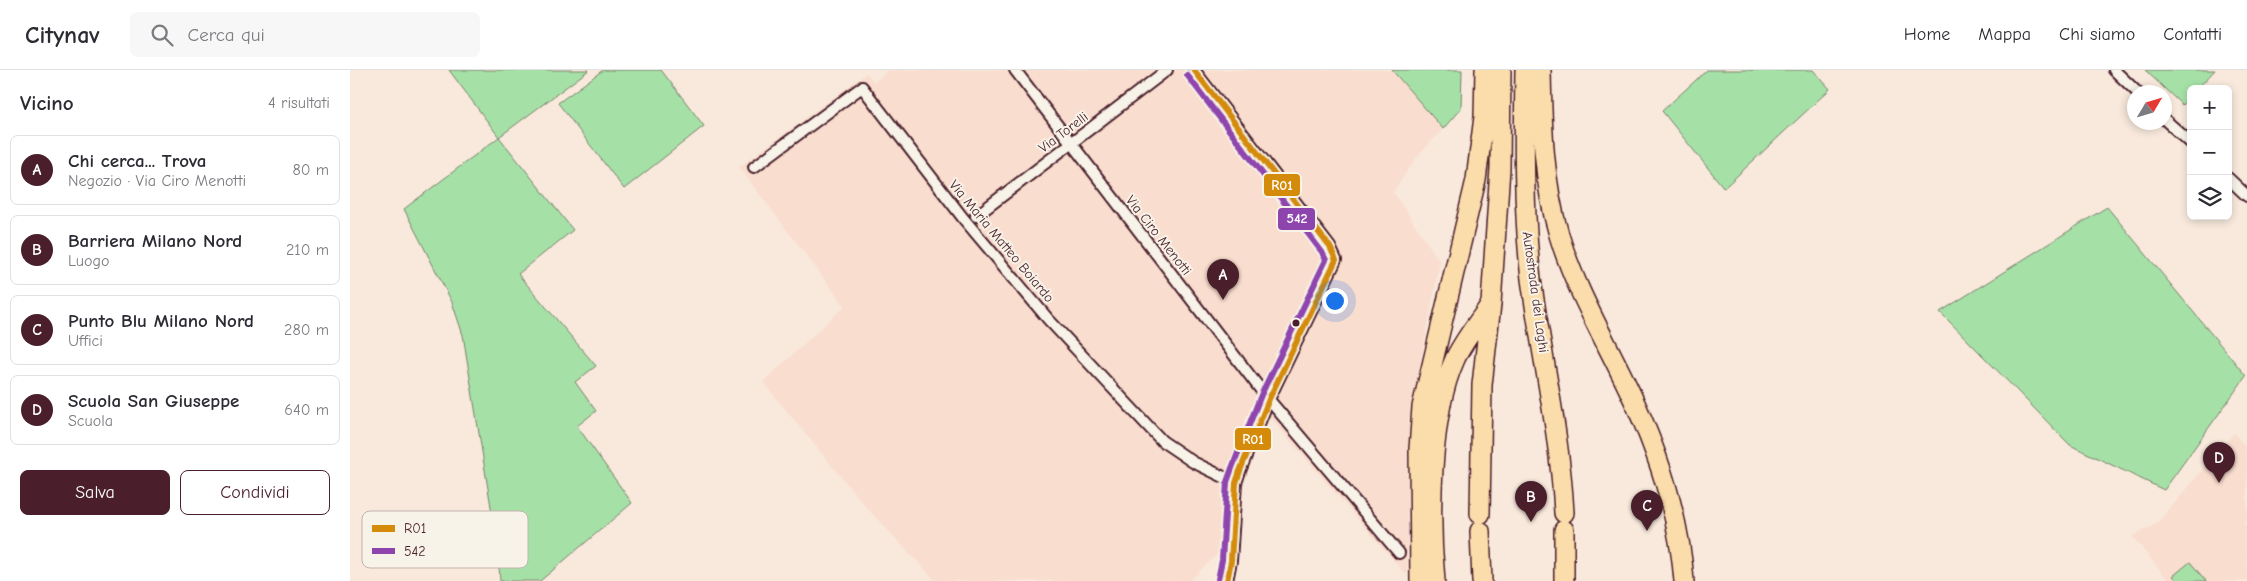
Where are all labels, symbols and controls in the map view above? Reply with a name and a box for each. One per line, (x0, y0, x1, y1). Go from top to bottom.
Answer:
search box (130, 12, 480, 57)
text: Citynav (25, 21, 100, 49)
icon: search (148, 21, 176, 49)
text: Cerca qui (188, 24, 265, 46)
text: Home (1904, 24, 1950, 45)
text: Mappa (1978, 24, 2031, 45)
text: Chi siamo (2059, 24, 2135, 45)
text: Contatti (2163, 24, 2222, 45)
north arrow (2127, 85, 2172, 130)
map controls (2187, 85, 2232, 220)
button: + (2187, 85, 2232, 130)
text: Vicino (20, 91, 74, 115)
text: 4 risultati (268, 94, 330, 112)
street label: Via Torelli (1035, 108, 1091, 157)
button: − (2187, 130, 2232, 175)
text: Chi cerca... Trova (68, 150, 206, 172)
text: A (33, 161, 41, 179)
text: 80 m (292, 161, 329, 179)
text: Negozio · Via Ciro Menotti (68, 172, 246, 190)
line badge: R01 (1263, 173, 1301, 197)
button: layers (2187, 175, 2232, 220)
street label: Via Maria Matteo Boiardo (946, 177, 1058, 306)
text: R01 (1271, 177, 1293, 194)
street label: Via Ciro Menotti (1122, 192, 1195, 279)
line badge: 542 (1277, 207, 1316, 231)
text: 542 (1287, 210, 1308, 227)
text: Barriera Milano Nord (68, 230, 242, 252)
street label: Autostrada dei Laghi (1519, 230, 1552, 354)
text: B (32, 241, 42, 259)
text: 210 m (286, 241, 329, 259)
text: Luogo (68, 252, 109, 270)
pin: A (1207, 259, 1239, 300)
your location (1322, 288, 1348, 314)
text: Punto Blu Milano Nord (68, 310, 254, 332)
unlabelled marker (1291, 318, 1301, 328)
text: C (32, 321, 42, 339)
text: 280 m (284, 321, 329, 339)
text: Uffici (68, 332, 103, 350)
text: Scuola San Giuseppe (68, 390, 239, 412)
text: D (32, 401, 42, 419)
text: 640 m (284, 401, 329, 419)
text: Scuola (68, 412, 113, 430)
line badge: R01 (1234, 427, 1272, 451)
text: R01 (1242, 431, 1264, 448)
pin: D (2203, 442, 2235, 483)
button: Salva (20, 470, 170, 515)
button: Condividi (180, 470, 330, 515)
pin: B (1515, 481, 1547, 522)
pin: C (1631, 490, 1663, 531)
legend (362, 511, 528, 568)
text: R01 (404, 520, 426, 537)
text: 542 (404, 543, 426, 560)

